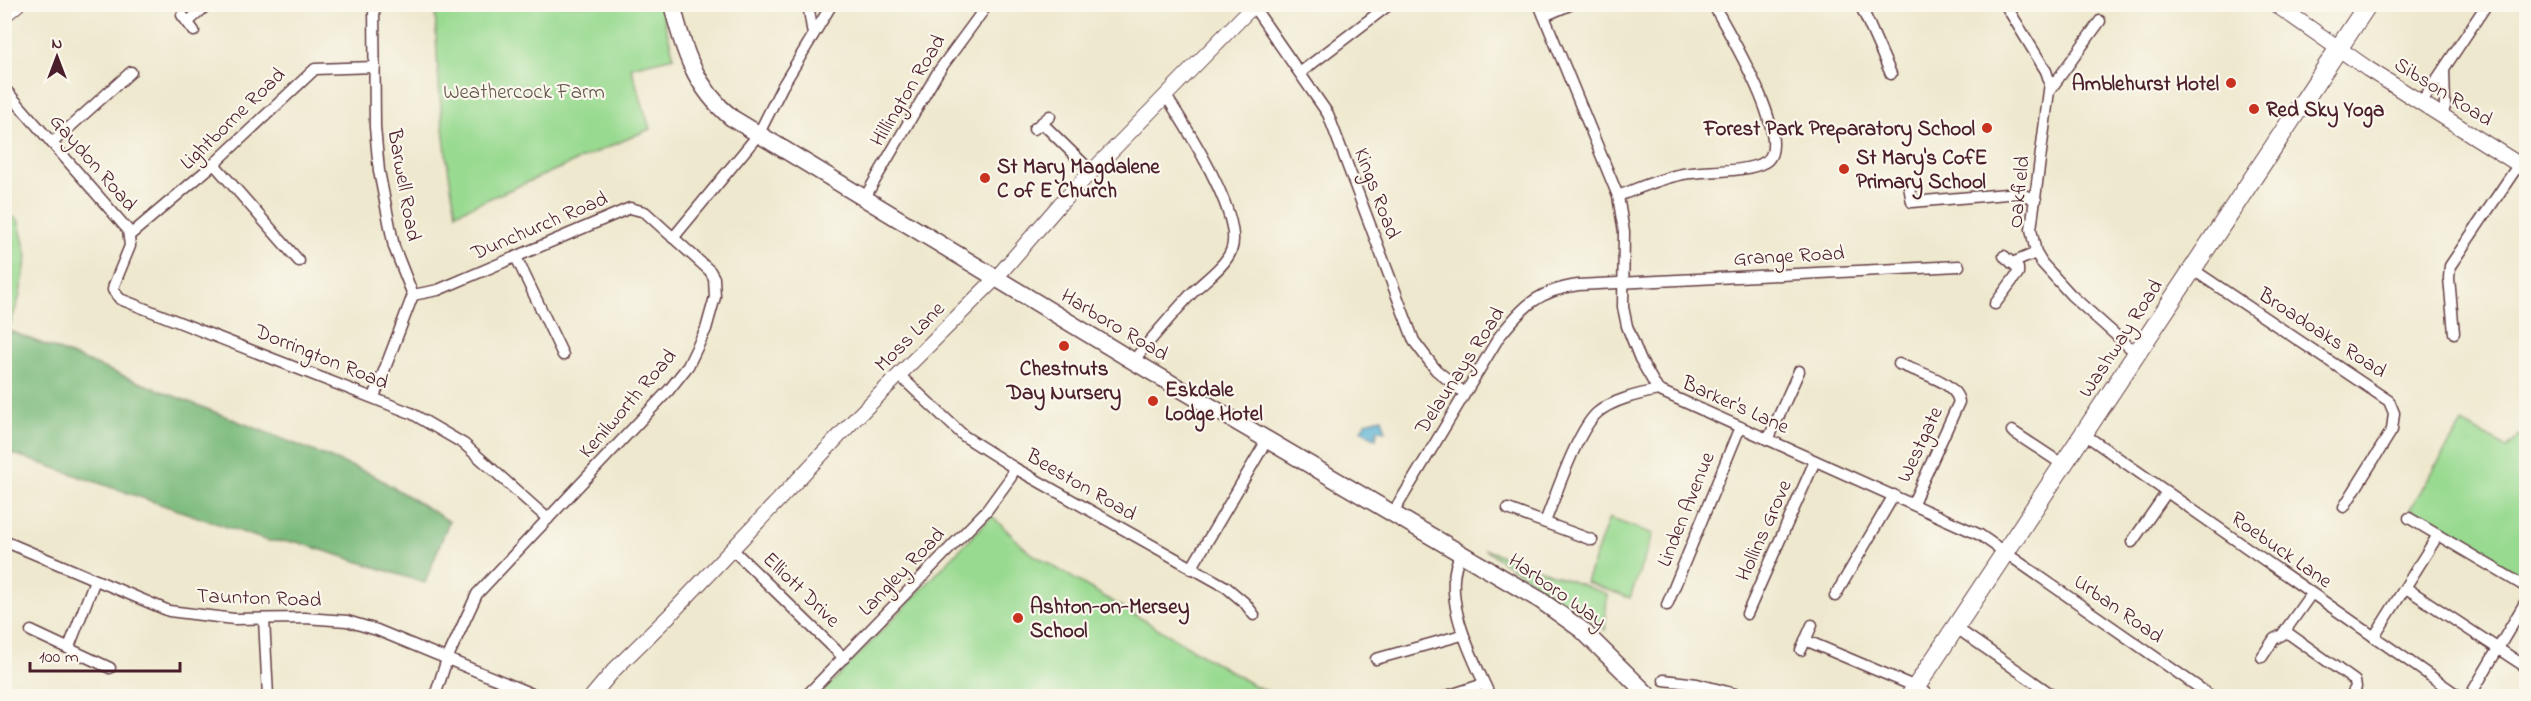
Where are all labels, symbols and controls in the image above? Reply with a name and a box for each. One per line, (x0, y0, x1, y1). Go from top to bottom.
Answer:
north arrow (27, 27, 87, 87)
street label: Hillington Road (863, 29, 956, 154)
text: N (52, 32, 63, 56)
street label: Sibson Road (2388, 50, 2498, 135)
street label: Lightborne Road (174, 61, 294, 179)
place label: Amblehurst Hotel (2072, 70, 2219, 100)
marker: Amblehurst Hotel (2224, 76, 2238, 90)
park label: Weathercock Farm (443, 78, 605, 108)
place label: Red Sky Yoga (2266, 96, 2384, 128)
marker: Red Sky Yoga (2247, 102, 2261, 116)
street label: Gaydon Road (40, 108, 144, 220)
place label: Forest Park Preparatory School (1703, 115, 1975, 147)
marker: Forest Park Preparatory School (1980, 121, 1994, 135)
street label: Barwell Road (378, 126, 428, 244)
street label: Kings Road (1343, 144, 1407, 245)
place label: St Mary's CofE Primary School (1856, 144, 1987, 200)
place label: St Mary Magdalene C of E Church (997, 153, 1160, 207)
street label: Oakfield (2001, 154, 2039, 230)
marker: St Mary's CofE Primary School (1837, 162, 1851, 176)
marker: St Mary Magdalene C of E Church (978, 171, 992, 185)
street label: Dunchurch Road (466, 184, 613, 270)
street label: Grange Road (1733, 239, 1846, 277)
street label: Washway Road (2072, 274, 2173, 405)
street label: Broadoaks Road (2251, 280, 2392, 387)
street label: Harboro Road (1055, 282, 1173, 370)
street label: Moss Lane (868, 295, 953, 380)
street label: Delaunays Road (1408, 301, 1515, 443)
street label: Dorrington Road (248, 317, 393, 400)
marker: Chestnuts Day Nursery (1057, 339, 1071, 353)
street label: Kenilworth Road (573, 343, 685, 466)
place label: Chestnuts Day Nursery (1006, 355, 1122, 411)
street label: Barker's Lane (1676, 369, 1794, 443)
place label: Eskdale Lodge Hotel (1165, 376, 1263, 432)
marker: Eskdale Lodge Hotel (1146, 394, 1160, 408)
street label: Westgate (1890, 401, 1954, 489)
street label: Beeston Road (1019, 442, 1142, 530)
street label: Linden Avenue (1650, 447, 1724, 572)
street label: Hollins Grove (1729, 475, 1801, 586)
street label: Roebuck Lane (2224, 505, 2338, 597)
street label: Langley Road (852, 521, 954, 625)
street label: Elliott Drive (755, 546, 847, 636)
street label: Harboro Way (1500, 547, 1612, 638)
street label: Urban Road (2067, 568, 2169, 652)
street label: Taunton Road (196, 582, 322, 616)
place label: Ashton-on-Mersey School (1030, 593, 1190, 647)
marker: Ashton-on-Mersey School (1011, 611, 1025, 625)
scale bar (30, 635, 180, 673)
text: 100 m (39, 645, 79, 671)

